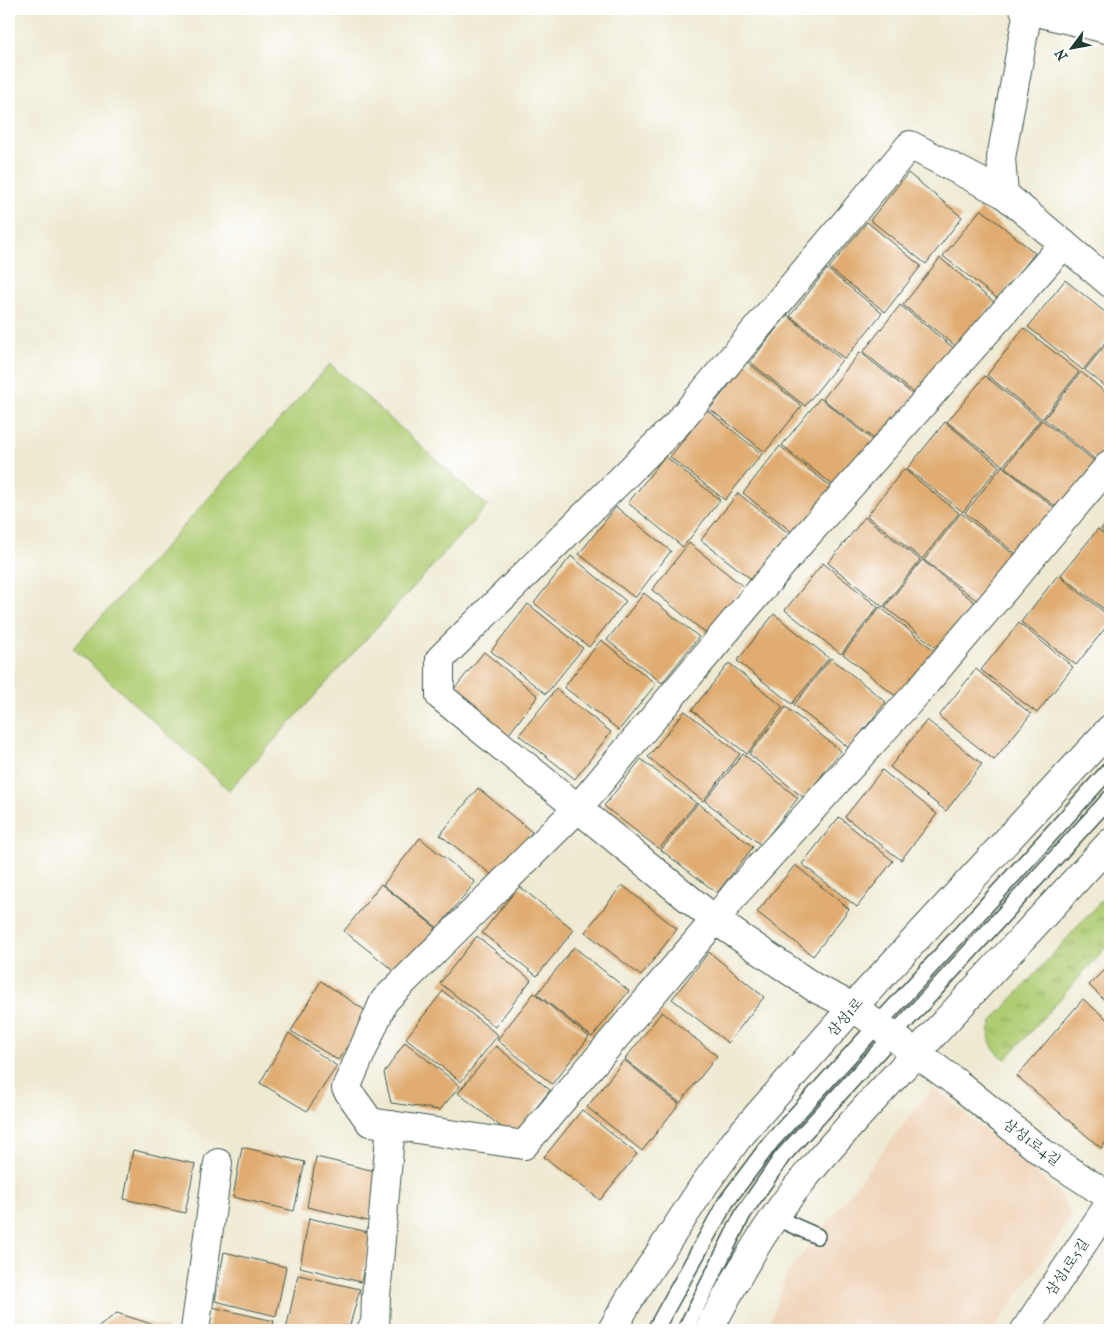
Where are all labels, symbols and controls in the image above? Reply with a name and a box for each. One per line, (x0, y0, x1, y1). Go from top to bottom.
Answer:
north arrow (1046, 22, 1096, 72)
text: N (1051, 45, 1071, 64)
street label: 삼성1로 (824, 994, 867, 1040)
street label: 삼성1로4길 (1000, 1115, 1064, 1169)
street label: 삼성1로5길 (1042, 1236, 1093, 1299)

